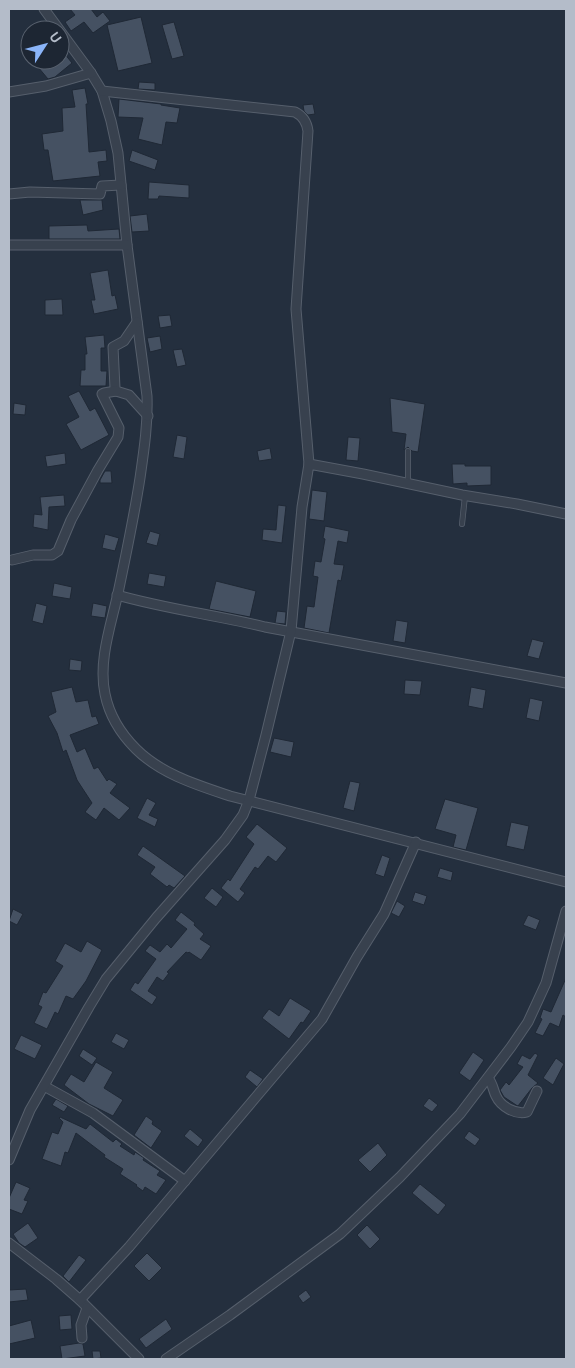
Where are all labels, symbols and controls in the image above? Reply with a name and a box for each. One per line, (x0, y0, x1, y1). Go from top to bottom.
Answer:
north arrow (20, 20, 70, 70)
text: U (45, 28, 66, 46)

